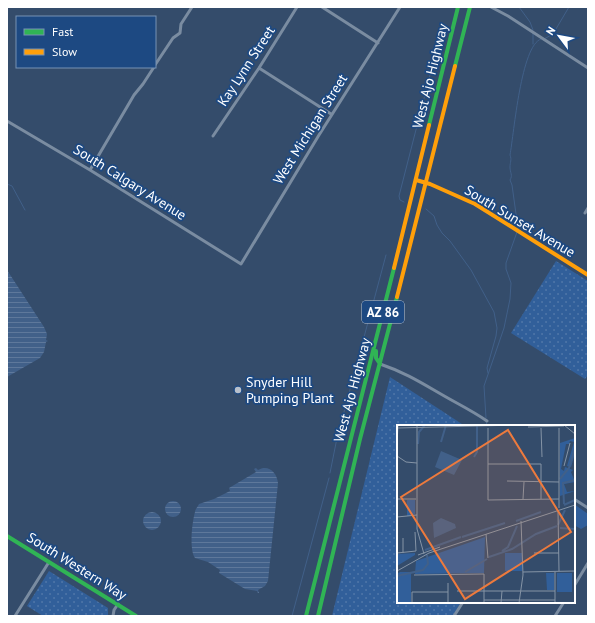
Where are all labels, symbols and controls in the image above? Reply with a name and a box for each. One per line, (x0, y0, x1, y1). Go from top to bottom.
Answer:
legend (16, 16, 156, 68)
north arrow (539, 16, 579, 56)
street label: West Ajo Highway (408, 21, 452, 130)
street label: Kay Lynn Street (213, 22, 279, 110)
text: Fast (52, 24, 73, 39)
text: N (543, 24, 558, 37)
text: Slow (52, 44, 77, 59)
street label: West Michigan Street (269, 70, 351, 187)
street label: South Calgary Avenue (70, 140, 190, 224)
street label: South Sunset Avenue (461, 181, 579, 261)
road number: AZ 86 (362, 301, 404, 323)
street label: West Ajo Highway (329, 335, 375, 444)
place label: Snyder Hill Pumping Plant (246, 373, 334, 407)
marker: Snyder Hill Pumping Plant (233, 385, 243, 395)
inset map (397, 425, 575, 603)
street label: South Western Way (24, 528, 131, 604)

